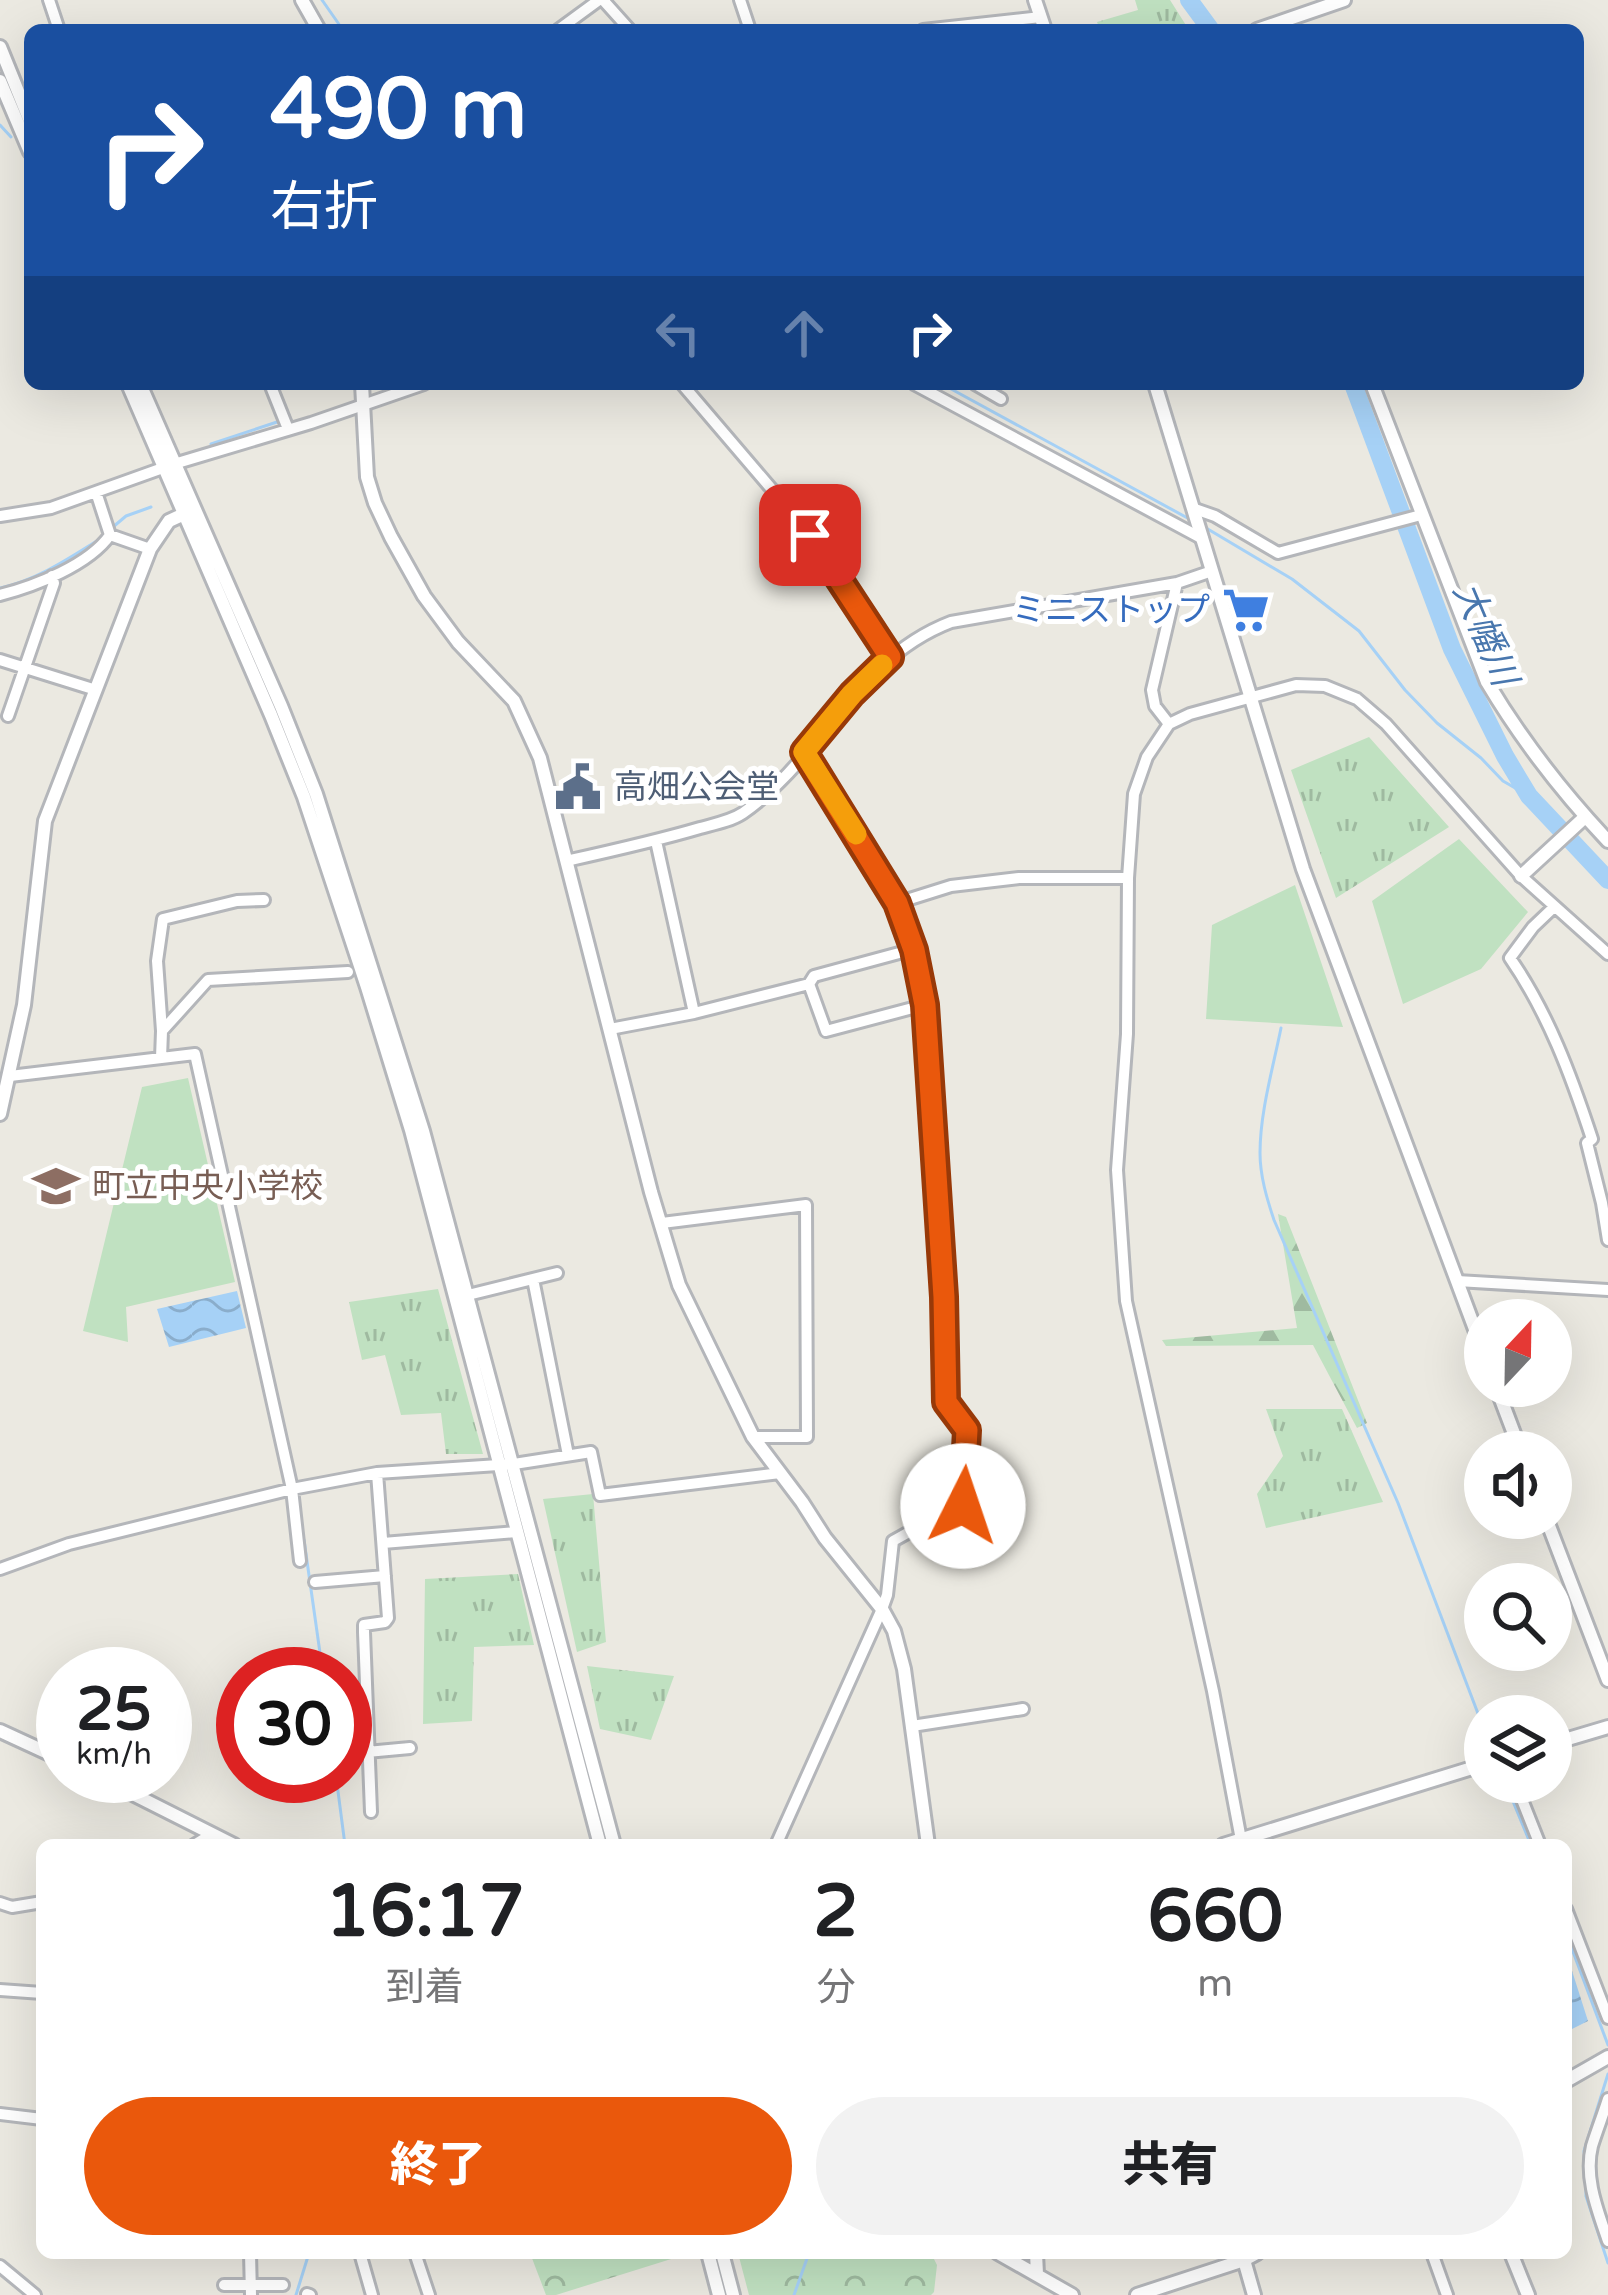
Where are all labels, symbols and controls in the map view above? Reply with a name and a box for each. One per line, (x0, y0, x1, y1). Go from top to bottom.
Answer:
text: 490 m (270, 60, 527, 161)
icon: right (72, 72, 228, 228)
text: 右折 (270, 175, 378, 240)
icon: left (645, 300, 711, 366)
icon: ahead (771, 300, 837, 366)
icon: right (897, 300, 963, 366)
pin (759, 484, 861, 586)
icon: arrive (777, 502, 843, 568)
water label: 大幡川 (1444, 576, 1527, 696)
supermarket icon: ミニストップ (1221, 585, 1271, 635)
place label: ミニストップ (1012, 591, 1210, 630)
public building icon: 高畑公会堂 (553, 762, 603, 812)
place label: 高畑公会堂 (614, 768, 779, 807)
school or university icon: 町立中央小学校 (31, 1161, 81, 1211)
place label: 町立中央小学校 (92, 1167, 323, 1206)
north arrow (1464, 1299, 1572, 1407)
map controls (1464, 1299, 1572, 1803)
button: sound (1464, 1431, 1572, 1539)
position arrow (900, 1443, 1026, 1569)
button: search (1464, 1563, 1572, 1671)
speed limit sign: 30 (216, 1647, 372, 1803)
text: 25 (76, 1674, 152, 1746)
button: layers (1464, 1695, 1572, 1803)
text: km/h (76, 1736, 152, 1773)
text: 16:17 (325, 1869, 524, 1956)
text: 2 (813, 1869, 859, 1956)
text: 660 (1147, 1874, 1283, 1961)
text: m (1197, 1960, 1233, 2007)
text: 到着 (386, 1964, 464, 2011)
text: 分 (816, 1964, 855, 2011)
button: 終了 (84, 2097, 792, 2235)
button: 共有 (816, 2097, 1524, 2235)

